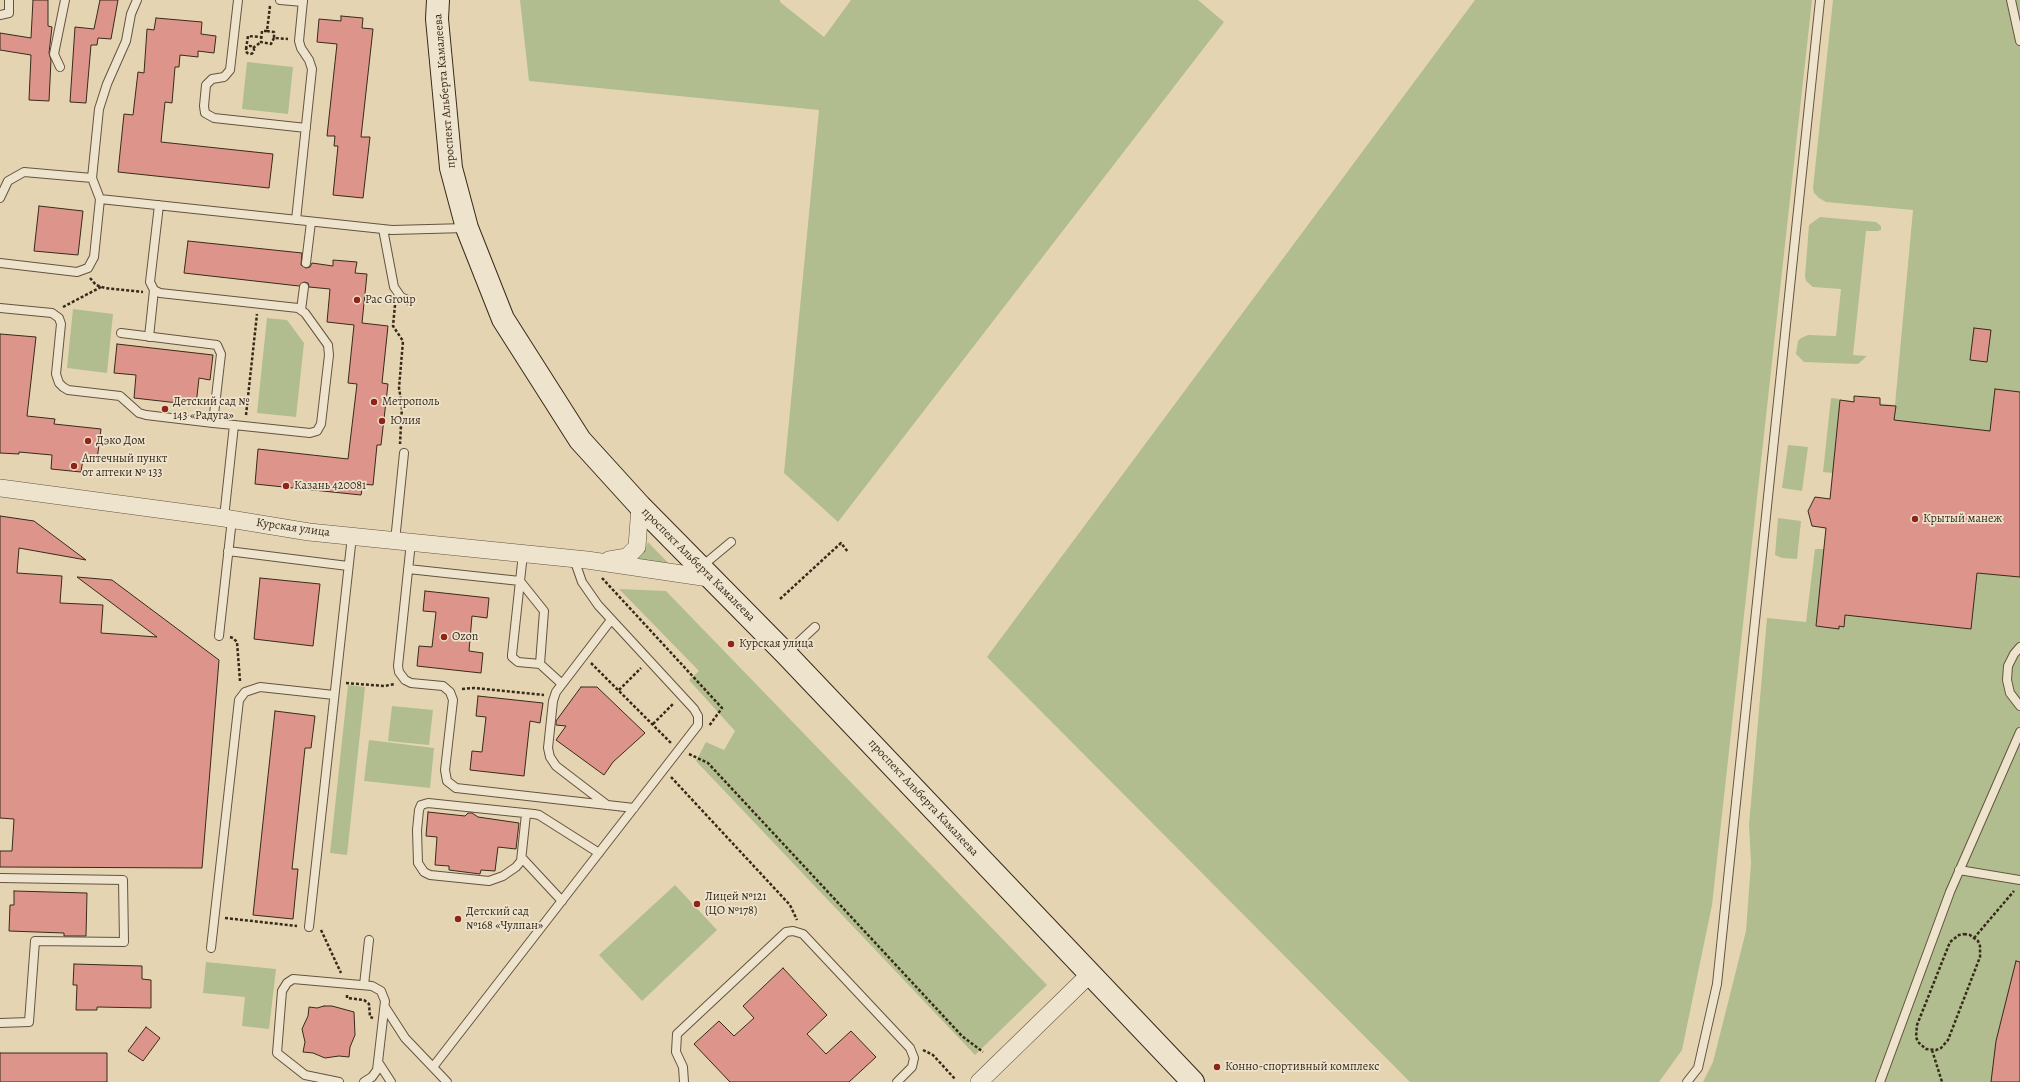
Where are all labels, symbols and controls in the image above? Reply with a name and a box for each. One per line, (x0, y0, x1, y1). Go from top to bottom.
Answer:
street label: проспект Альберта Камалеева (431, 13, 459, 169)
place label: Pac Group (365, 293, 415, 307)
marker: Pac Group (352, 295, 362, 305)
place label: Детский сад № 143 «Радуга» (173, 395, 250, 423)
place label: Метрополь (382, 395, 439, 409)
marker: Метрополь (369, 397, 379, 407)
marker: Детский сад № 143 «Радуга» (160, 404, 170, 414)
place label: Юлия (390, 414, 421, 428)
marker: Юлия (377, 416, 387, 426)
place label: Дэко Дом (96, 434, 145, 448)
marker: Дэко Дом (83, 436, 93, 446)
place label: Аптечный пункт от аптеки № 133 (82, 452, 167, 480)
marker: Аптечный пункт от аптеки № 133 (69, 461, 79, 471)
place label: Казань 420081 (294, 479, 366, 493)
marker: Казань 420081 (281, 481, 291, 491)
street label: проспект Альберта Камалеева (638, 505, 758, 625)
place label: Крытый манеж (1923, 512, 2002, 526)
marker: Крытый манеж (1910, 514, 1920, 524)
street label: Курская улица (255, 516, 331, 540)
place label: Ozon (452, 630, 478, 644)
marker: Ozon (439, 632, 449, 642)
place label: Курская улица (739, 637, 814, 651)
marker: Курская улица (726, 639, 736, 649)
street label: проспект Альберта Камалеева (865, 736, 981, 860)
place label: Лицей №121 (ЦО №178) (705, 890, 767, 918)
marker: Лицей №121 (ЦО №178) (692, 899, 702, 909)
place label: Детский сад №168 «Чулпан» (466, 905, 543, 933)
marker: Детский сад №168 «Чулпан» (453, 914, 463, 924)
place label: Конно-спортивный комплекс (1225, 1060, 1379, 1074)
marker: Конно-спортивный комплекс (1212, 1062, 1222, 1072)

